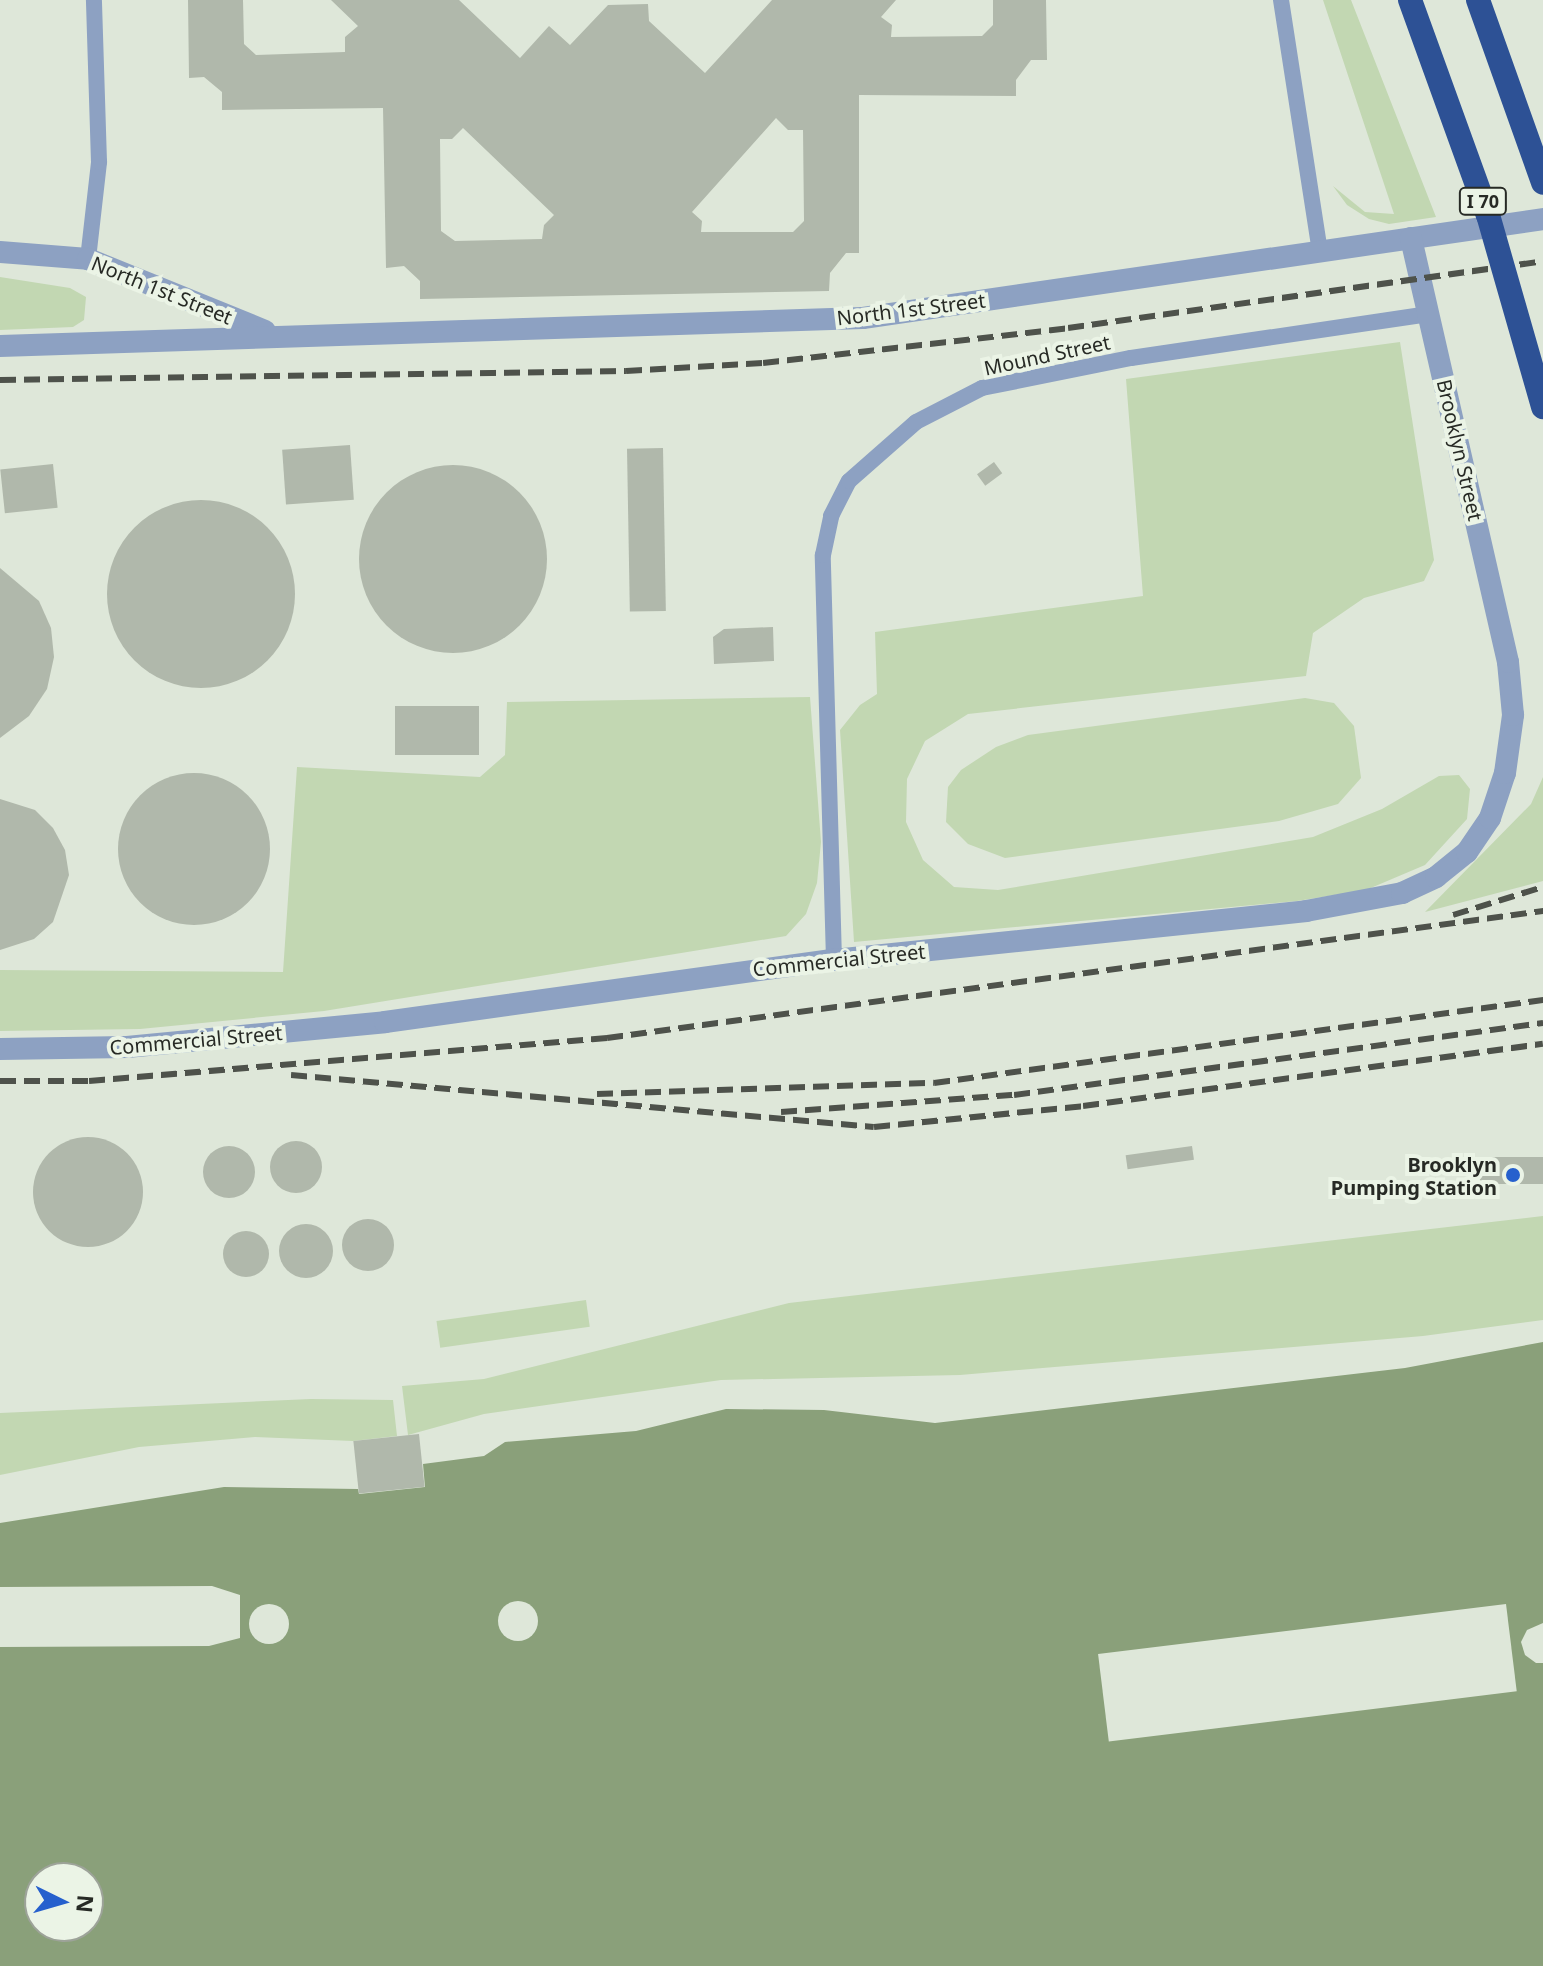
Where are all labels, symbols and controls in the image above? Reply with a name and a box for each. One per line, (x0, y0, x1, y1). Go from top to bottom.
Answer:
road number: I 70 (1457, 187, 1509, 215)
street label: North 1st Street (88, 251, 236, 329)
street label: North 1st Street (835, 288, 987, 330)
street label: Mound Street (982, 330, 1112, 380)
street label: Brooklyn Street (1432, 377, 1488, 523)
street label: Commercial Street (751, 939, 927, 981)
street label: Commercial Street (109, 1020, 283, 1060)
place label: Brooklyn Pumping Station (1331, 1152, 1497, 1199)
marker: Brooklyn Pumping Station (1504, 1166, 1522, 1184)
north arrow (24, 1862, 104, 1942)
text: N (70, 1894, 102, 1914)

